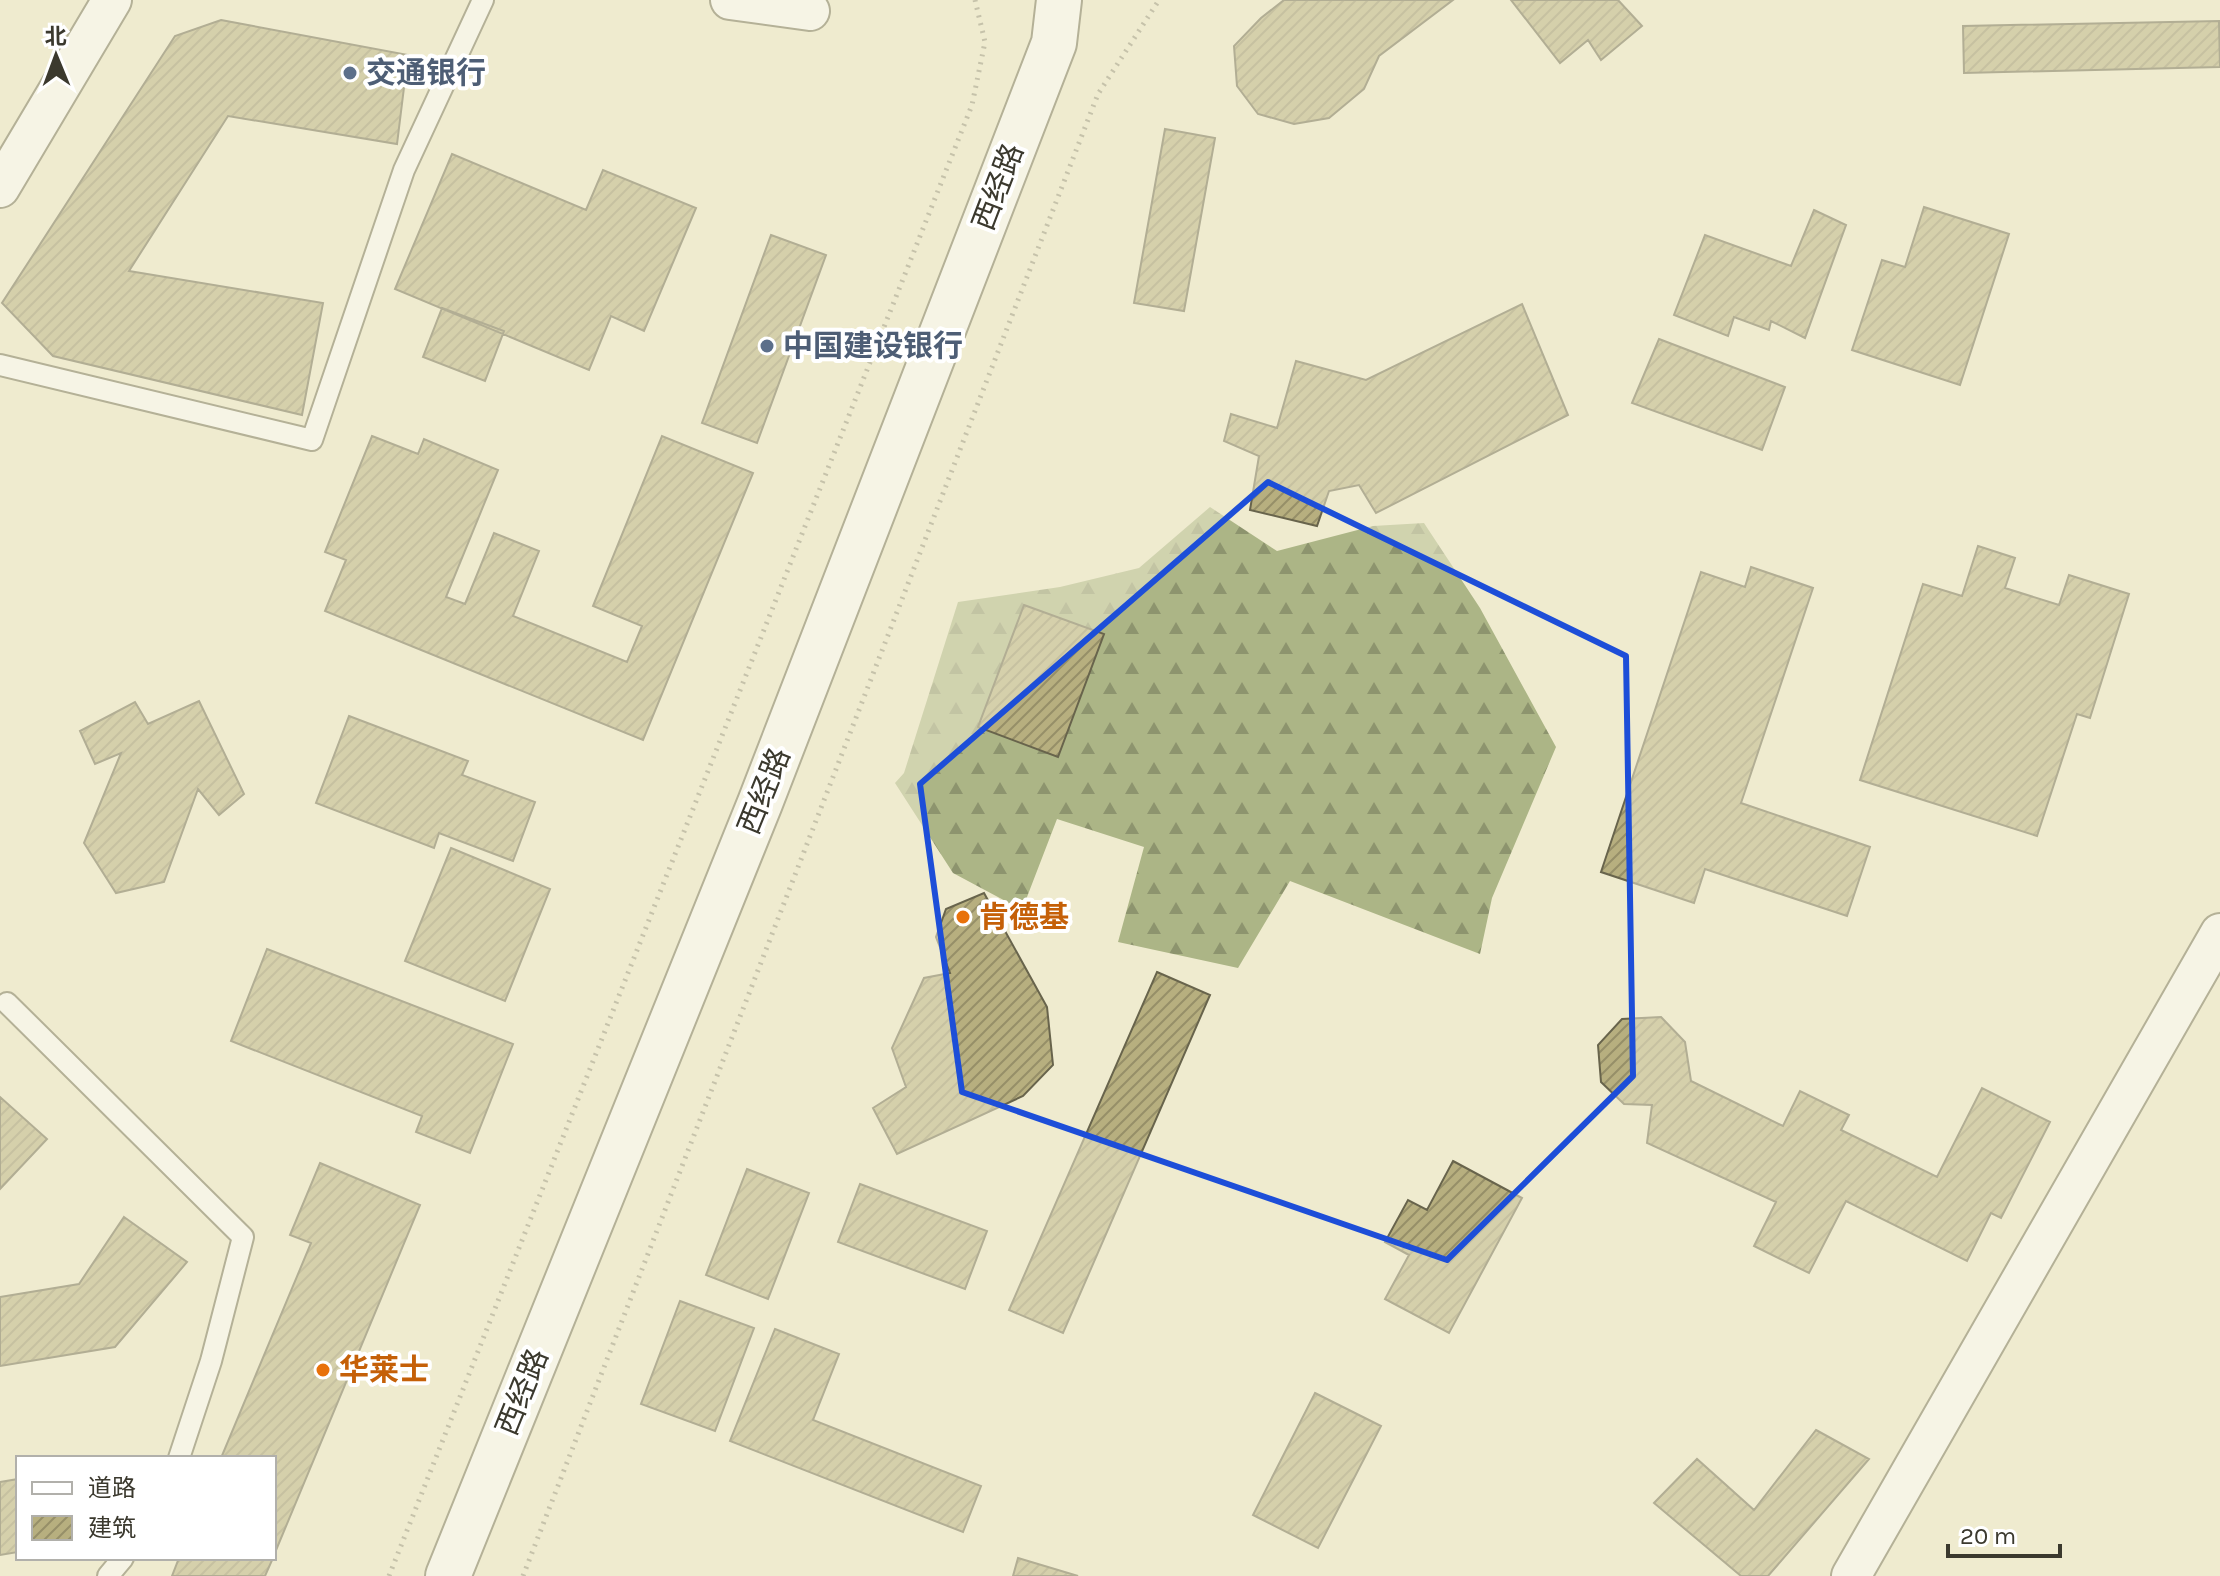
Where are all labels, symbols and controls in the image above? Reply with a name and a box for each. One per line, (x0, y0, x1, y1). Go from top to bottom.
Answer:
north arrow (16, 16, 96, 96)
text: 北 (44, 24, 67, 50)
place label: 交通银行 (366, 55, 486, 91)
marker: 交通银行 (341, 64, 359, 82)
street label: 西经路 (965, 139, 1031, 235)
place label: 中国建设银行 (783, 328, 963, 364)
marker: 中国建设银行 (758, 337, 776, 355)
street label: 西经路 (730, 743, 798, 839)
place label: 肯德基 (979, 899, 1069, 935)
marker: 肯德基 (954, 908, 972, 926)
street label: 西经路 (488, 1344, 556, 1440)
place label: 华莱士 (339, 1352, 429, 1388)
marker: 华莱士 (314, 1361, 332, 1379)
legend (16, 1456, 276, 1560)
text: 道路 (88, 1474, 136, 1502)
scale bar (1948, 1508, 2060, 1558)
text: 建筑 (88, 1514, 136, 1542)
text: 20 m (1960, 1522, 2016, 1550)

